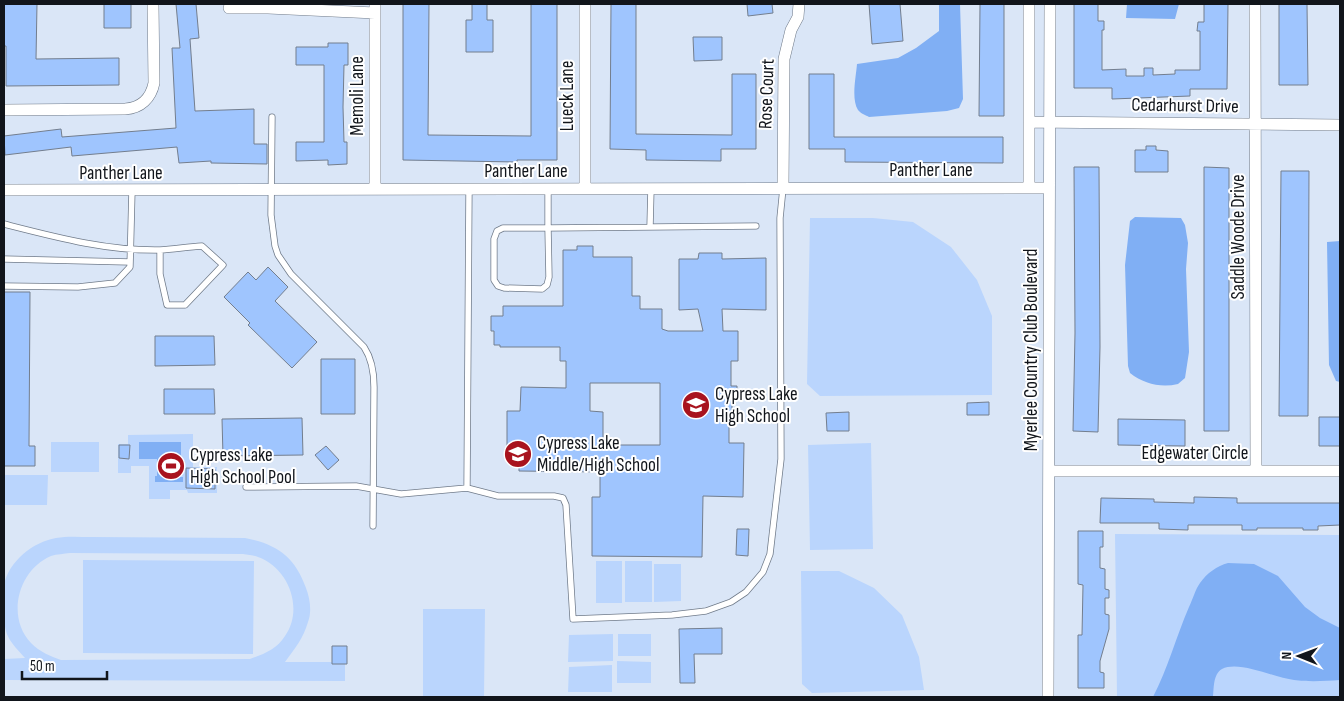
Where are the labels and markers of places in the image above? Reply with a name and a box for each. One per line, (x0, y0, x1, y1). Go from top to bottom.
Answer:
place label: Cypress Lake High School (715, 383, 798, 428)
school or university icon: Cypress Lake High School (681, 390, 711, 420)
place label: Cypress Lake Middle/High School (537, 432, 659, 477)
school or university icon: Cypress Lake Middle/High School (503, 439, 533, 469)
place label: Cypress Lake High School Pool (190, 444, 295, 489)
sports icon: Cypress Lake High School Pool (156, 451, 186, 481)

